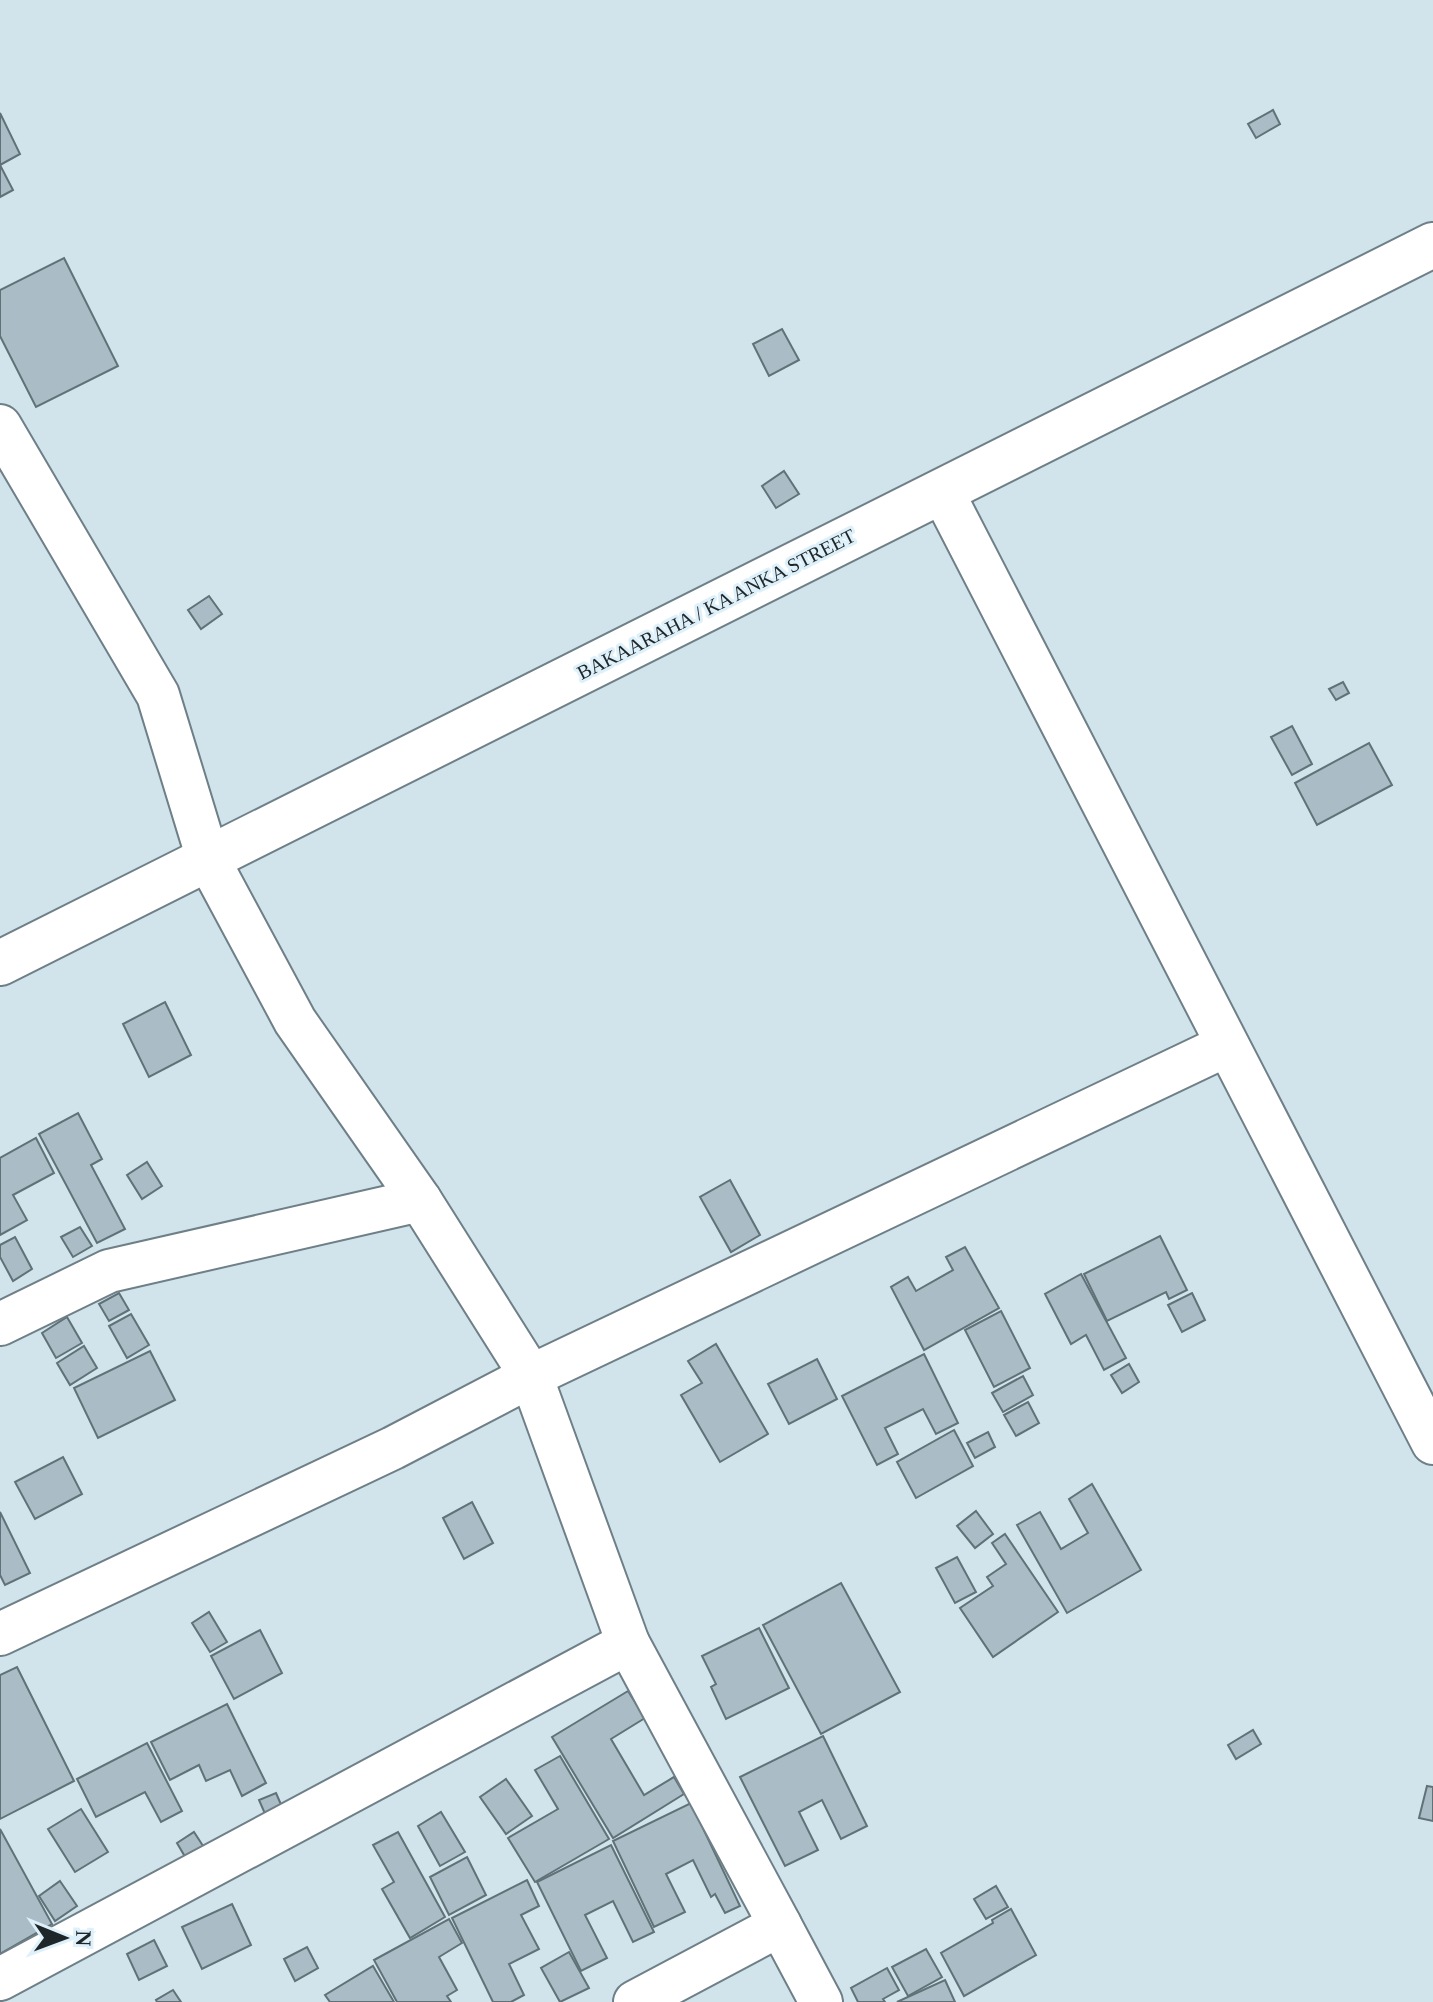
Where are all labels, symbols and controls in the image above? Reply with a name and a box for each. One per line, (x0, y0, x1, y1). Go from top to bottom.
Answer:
street label: BAKAARAHA / KA ANKA STREET (573, 524, 859, 684)
north arrow (24, 1898, 104, 1978)
text: N (71, 1930, 96, 1947)

